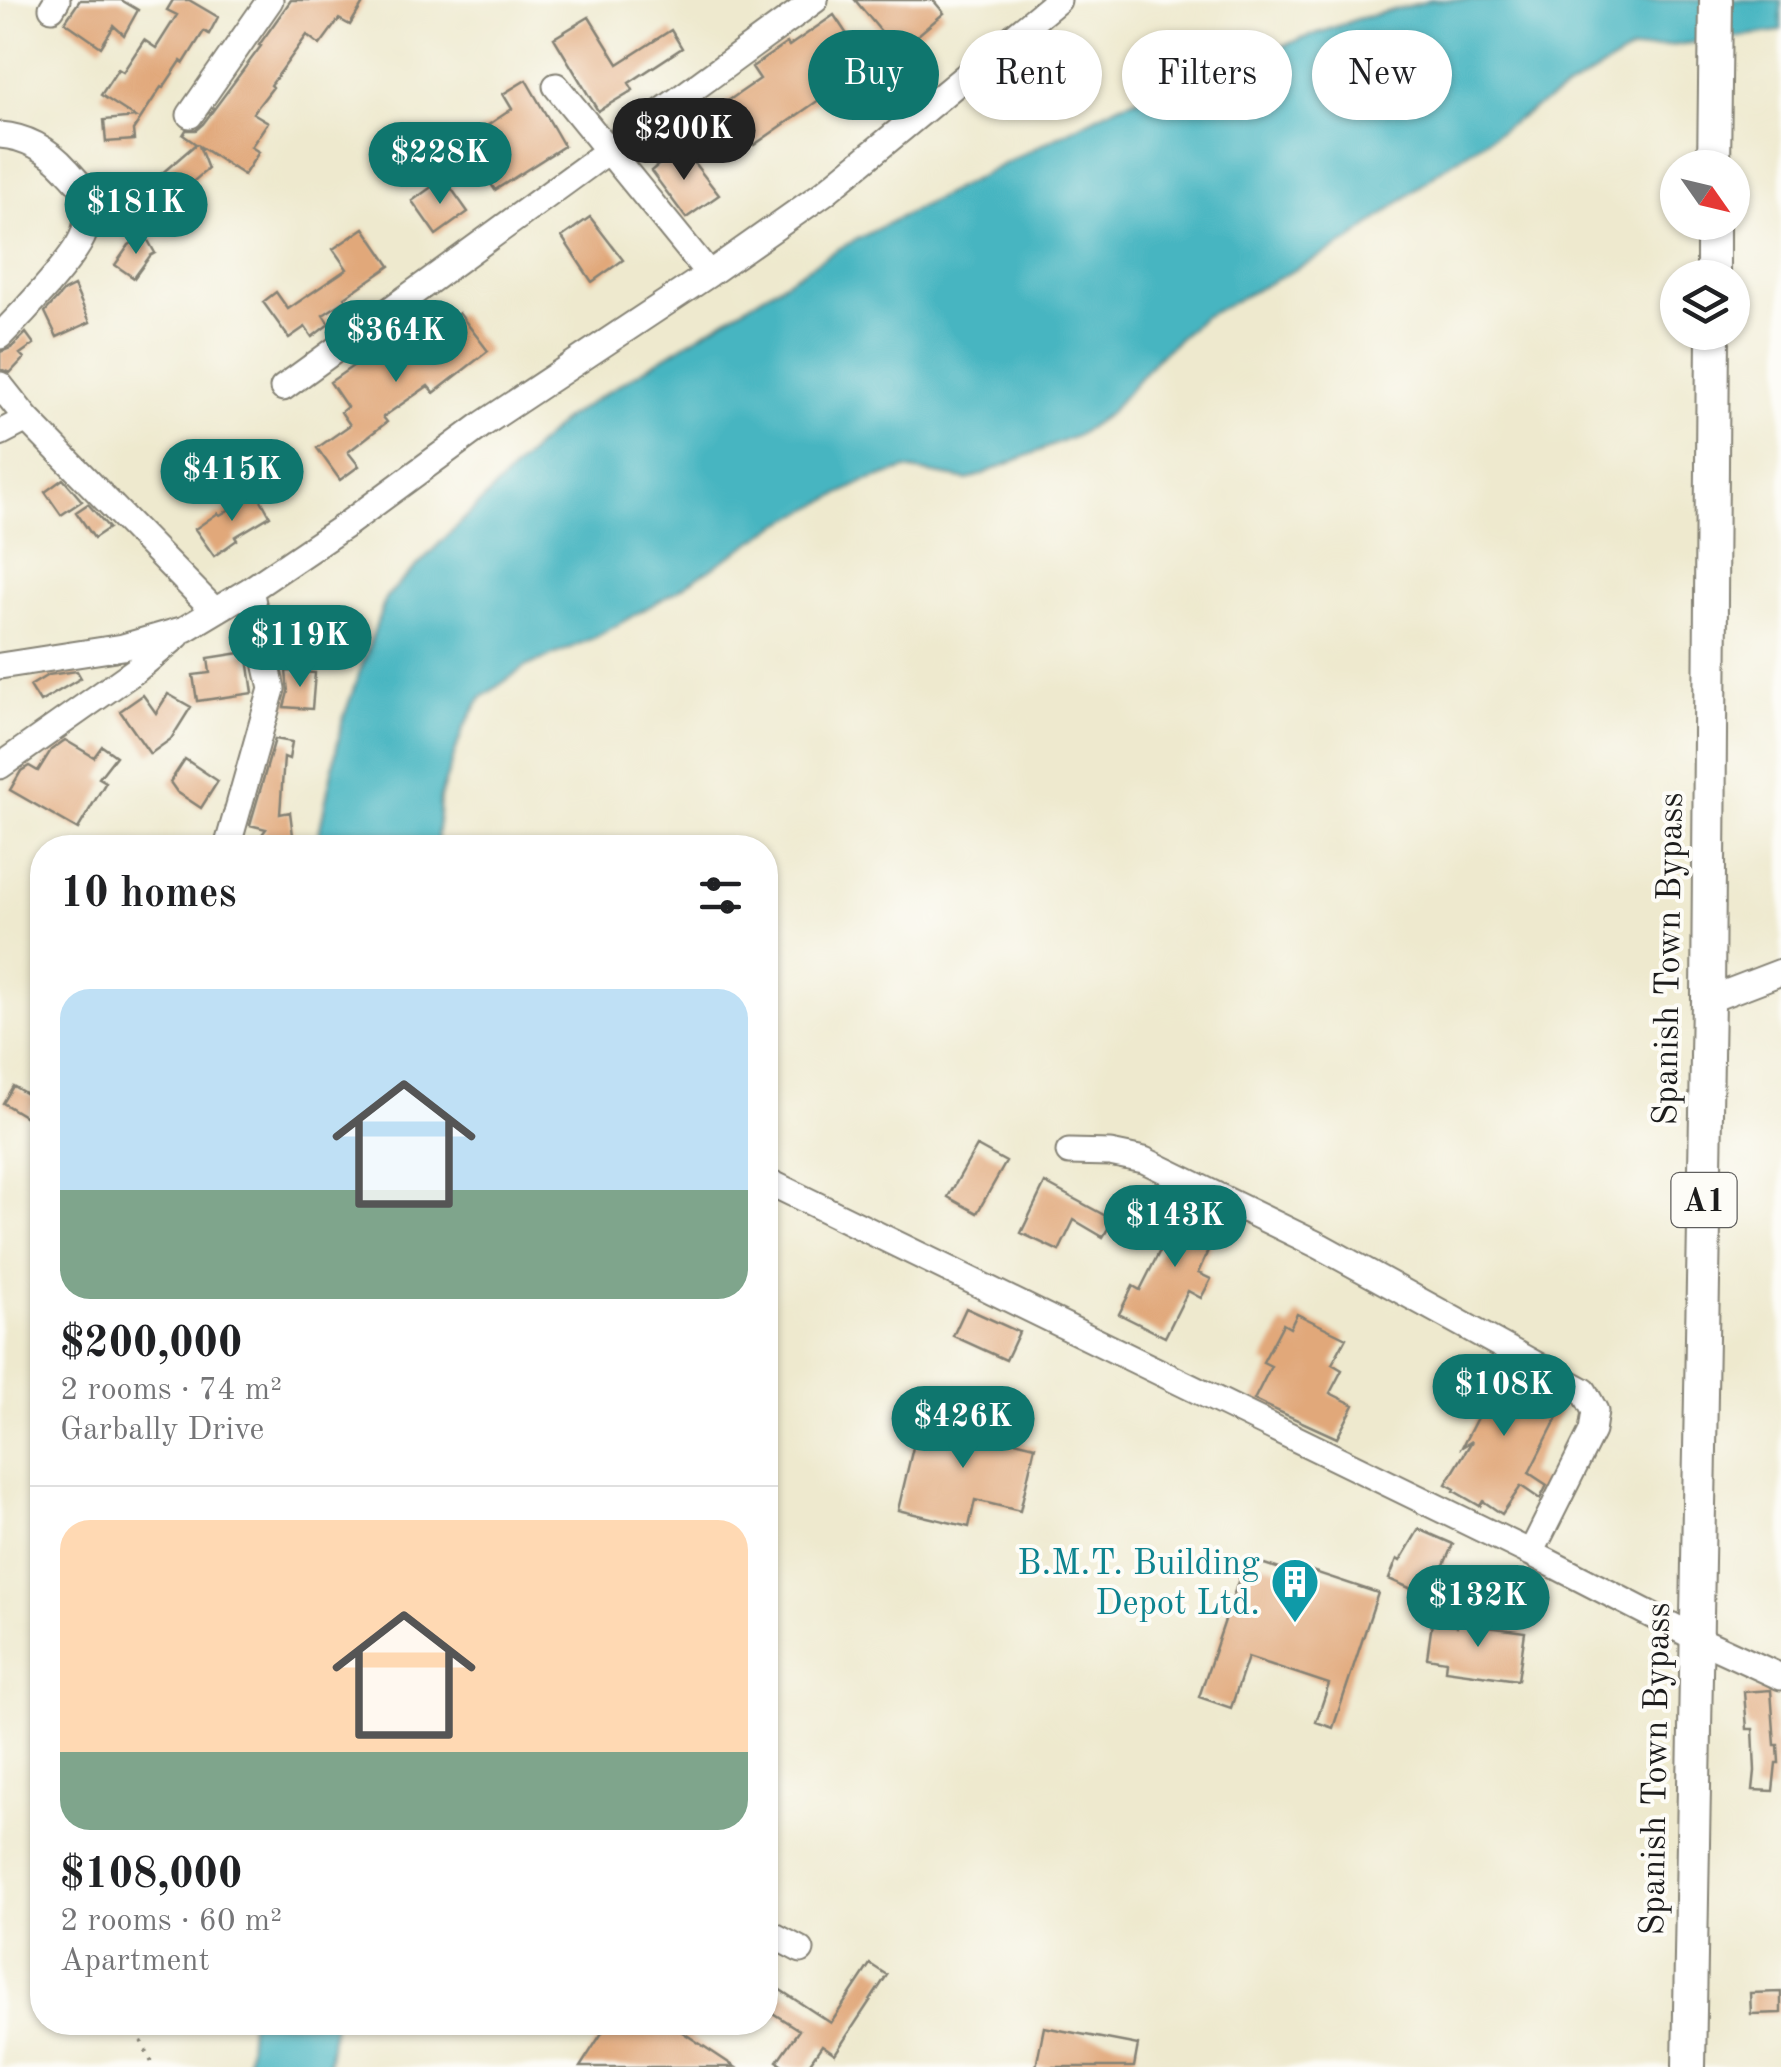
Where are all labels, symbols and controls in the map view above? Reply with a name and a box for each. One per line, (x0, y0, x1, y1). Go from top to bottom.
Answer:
chip: Buy (808, 30, 939, 120)
chip: Rent (959, 30, 1102, 120)
chip: Filters (1122, 30, 1292, 120)
chip: New (1312, 30, 1452, 120)
pin: $200K (614, 98, 754, 183)
text: $200K (635, 114, 733, 146)
pin: $228K (370, 122, 510, 207)
text: $228K (391, 138, 489, 170)
north arrow (1660, 150, 1750, 240)
map controls (1660, 150, 1750, 350)
pin: $181K (66, 172, 206, 257)
text: $181K (87, 188, 185, 220)
button: layers (1660, 260, 1750, 350)
pin: $364K (326, 300, 466, 385)
text: $364K (347, 316, 445, 348)
pin: $415K (162, 439, 302, 524)
text: $415K (183, 455, 281, 487)
pin: $119K (230, 605, 370, 690)
text: $119K (251, 621, 349, 653)
street label: Spanish Town Bypass (1649, 792, 1690, 1126)
icon: filters (693, 868, 748, 923)
text: 10 homes (60, 874, 237, 916)
icon: home (314, 1054, 494, 1234)
road number: A1 (1672, 1173, 1736, 1227)
pin: $143K (1105, 1185, 1245, 1270)
text: $143K (1126, 1201, 1224, 1233)
text: $200,000 (60, 1324, 242, 1366)
pin: $108K (1434, 1354, 1574, 1439)
text: $108K (1455, 1370, 1553, 1402)
text: 2 rooms · 74 m² (60, 1375, 282, 1407)
pin: $426K (893, 1386, 1033, 1471)
text: $426K (914, 1402, 1012, 1434)
text: Garbally Drive (60, 1415, 264, 1447)
place label: B.M.T. Building Depot Ltd. (1017, 1547, 1260, 1622)
building icon: B.M.T. Building Depot Ltd. (1269, 1556, 1321, 1624)
pin: $132K (1408, 1565, 1548, 1650)
text: $132K (1429, 1581, 1527, 1613)
icon: home (314, 1585, 494, 1765)
street label: Spanish Town Bypass (1636, 1602, 1677, 1936)
text: $108,000 (60, 1855, 242, 1897)
text: 2 rooms · 60 m² (60, 1906, 282, 1938)
text: Apartment (60, 1946, 210, 1978)

